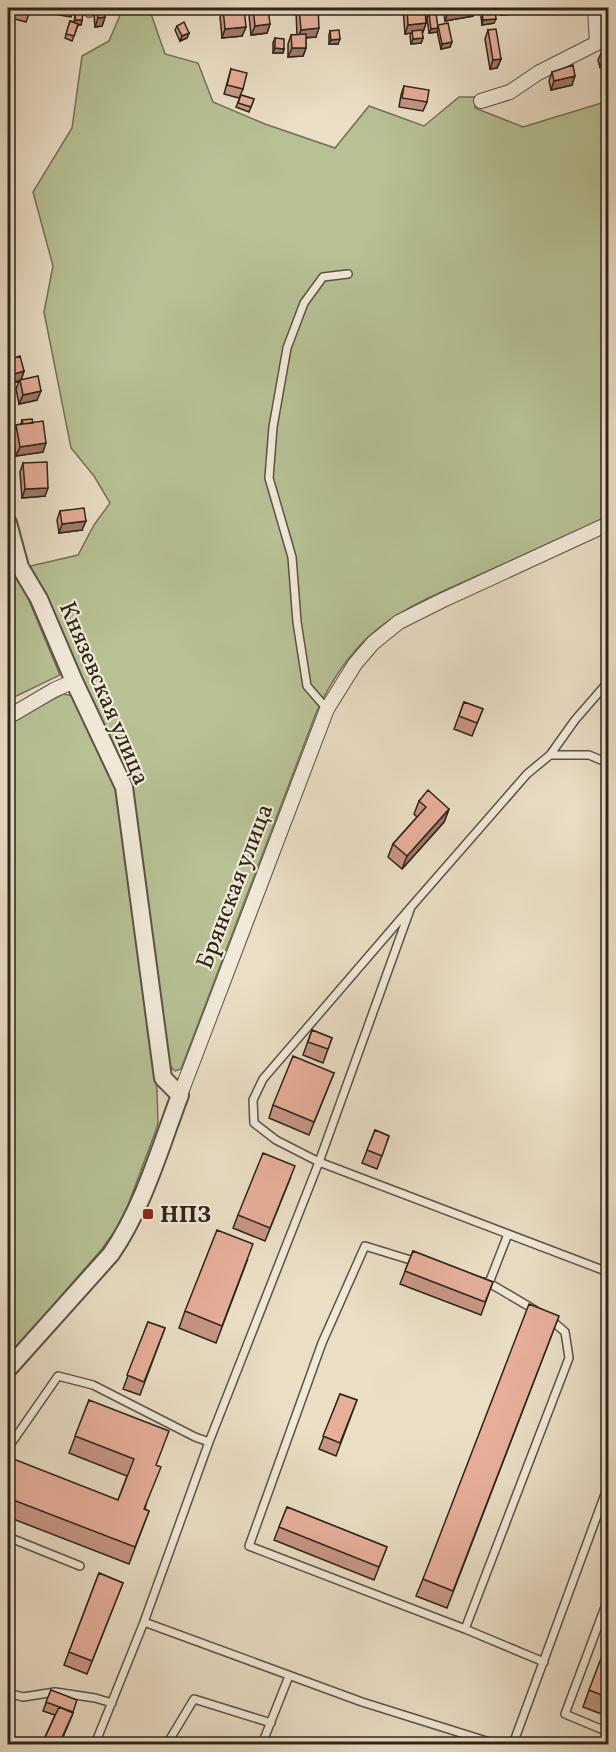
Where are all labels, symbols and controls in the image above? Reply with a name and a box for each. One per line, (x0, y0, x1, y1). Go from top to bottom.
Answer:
street label: Князевская улица (49, 597, 157, 791)
street label: Брянская улица (189, 799, 283, 974)
place label: НПЗ (160, 1199, 211, 1233)
marker: НПЗ (141, 1207, 155, 1221)

